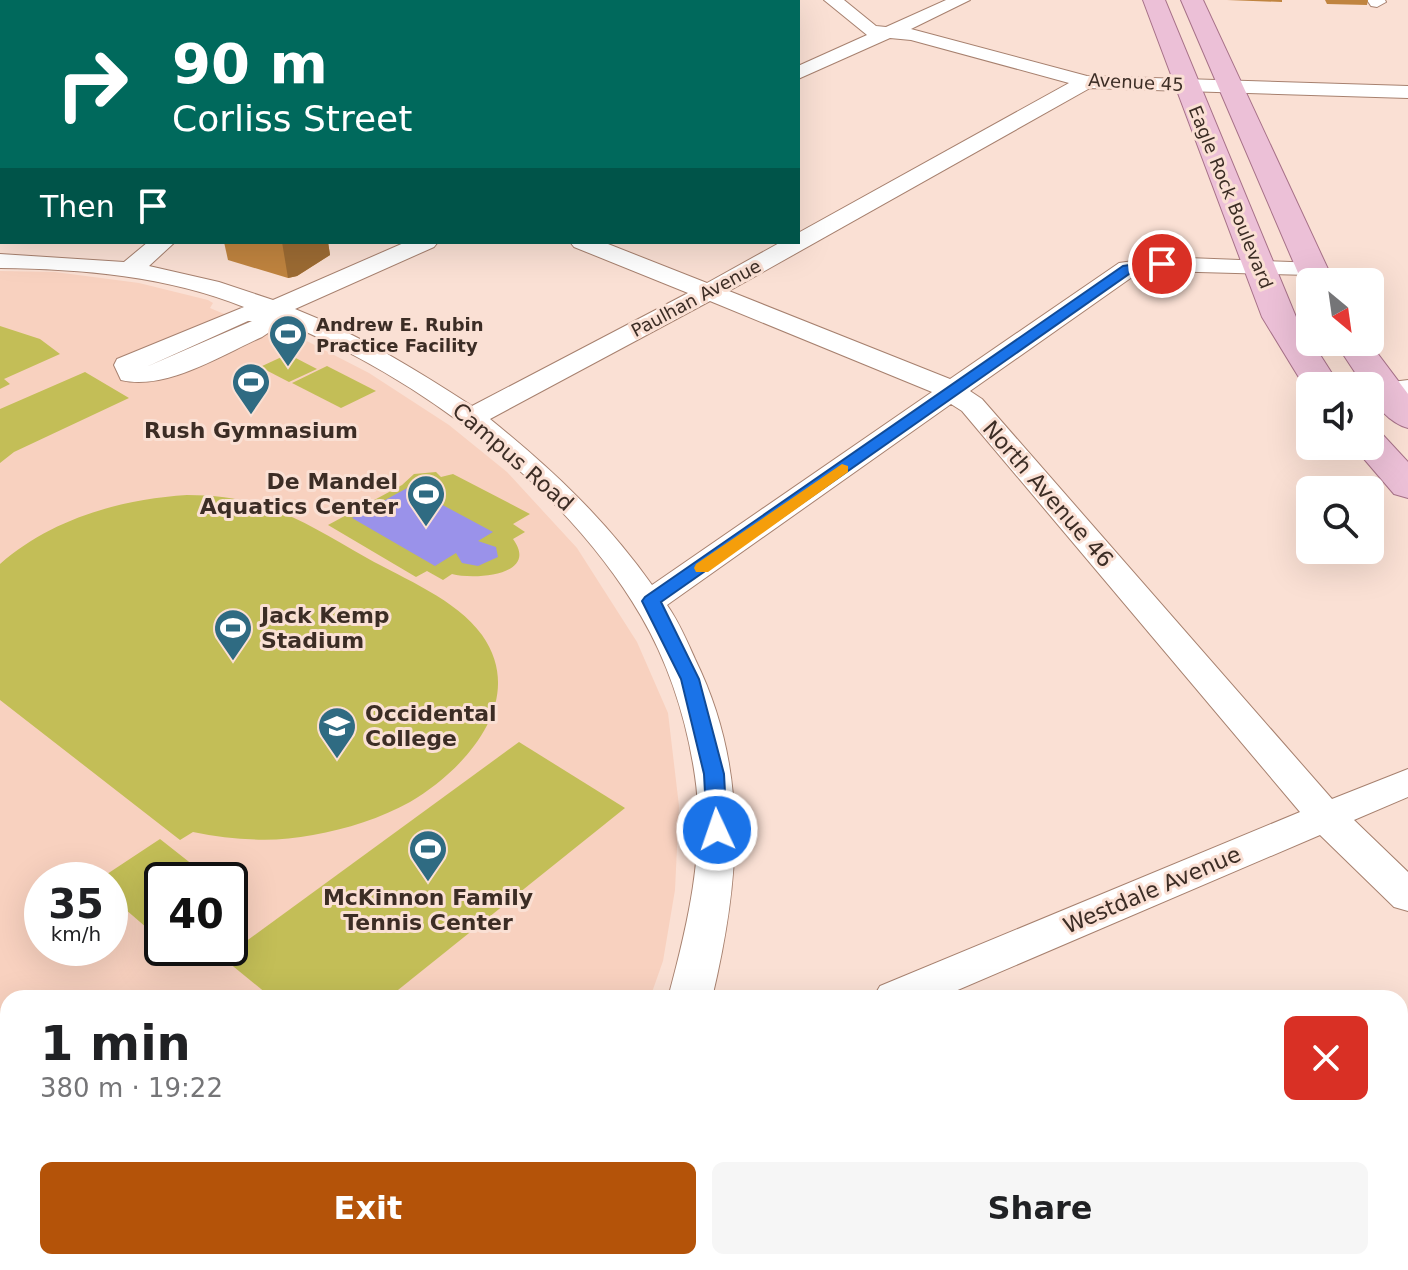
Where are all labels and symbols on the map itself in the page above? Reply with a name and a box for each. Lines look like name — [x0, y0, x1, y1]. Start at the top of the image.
street label: Avenue 45 — [1088, 69, 1184, 95]
street label: Eagle Rock Boulevard — [1185, 102, 1277, 292]
pin — [1128, 230, 1196, 298]
street label: Paulhan Avenue — [628, 255, 764, 341]
north arrow — [1296, 268, 1384, 356]
sports icon: Andrew E. Rubin Practice Facility — [267, 313, 309, 368]
place label: Andrew E. Rubin Practice Facility — [316, 314, 484, 356]
sports icon: Rush Gymnasium — [230, 361, 272, 416]
street label: Campus Road — [448, 398, 578, 516]
street label: North Avenue 46 — [978, 416, 1118, 572]
place label: Rush Gymnasium — [144, 418, 358, 443]
place label: De Mandel Aquatics Center — [200, 469, 398, 519]
sports icon: De Mandel Aquatics Center — [405, 473, 447, 528]
place label: Jack Kemp Stadium — [259, 603, 390, 653]
sports icon: Jack Kemp Stadium — [212, 607, 254, 662]
place label: Occidental College — [365, 701, 497, 751]
school or university icon: Occidental College — [316, 705, 358, 760]
position arrow — [675, 788, 759, 872]
sports icon: McKinnon Family Tennis Center — [407, 828, 449, 883]
street label: Westdale Avenue — [1060, 841, 1244, 939]
speed limit sign: 40 — [144, 862, 248, 966]
place label: McKinnon Family Tennis Center — [323, 885, 533, 935]

